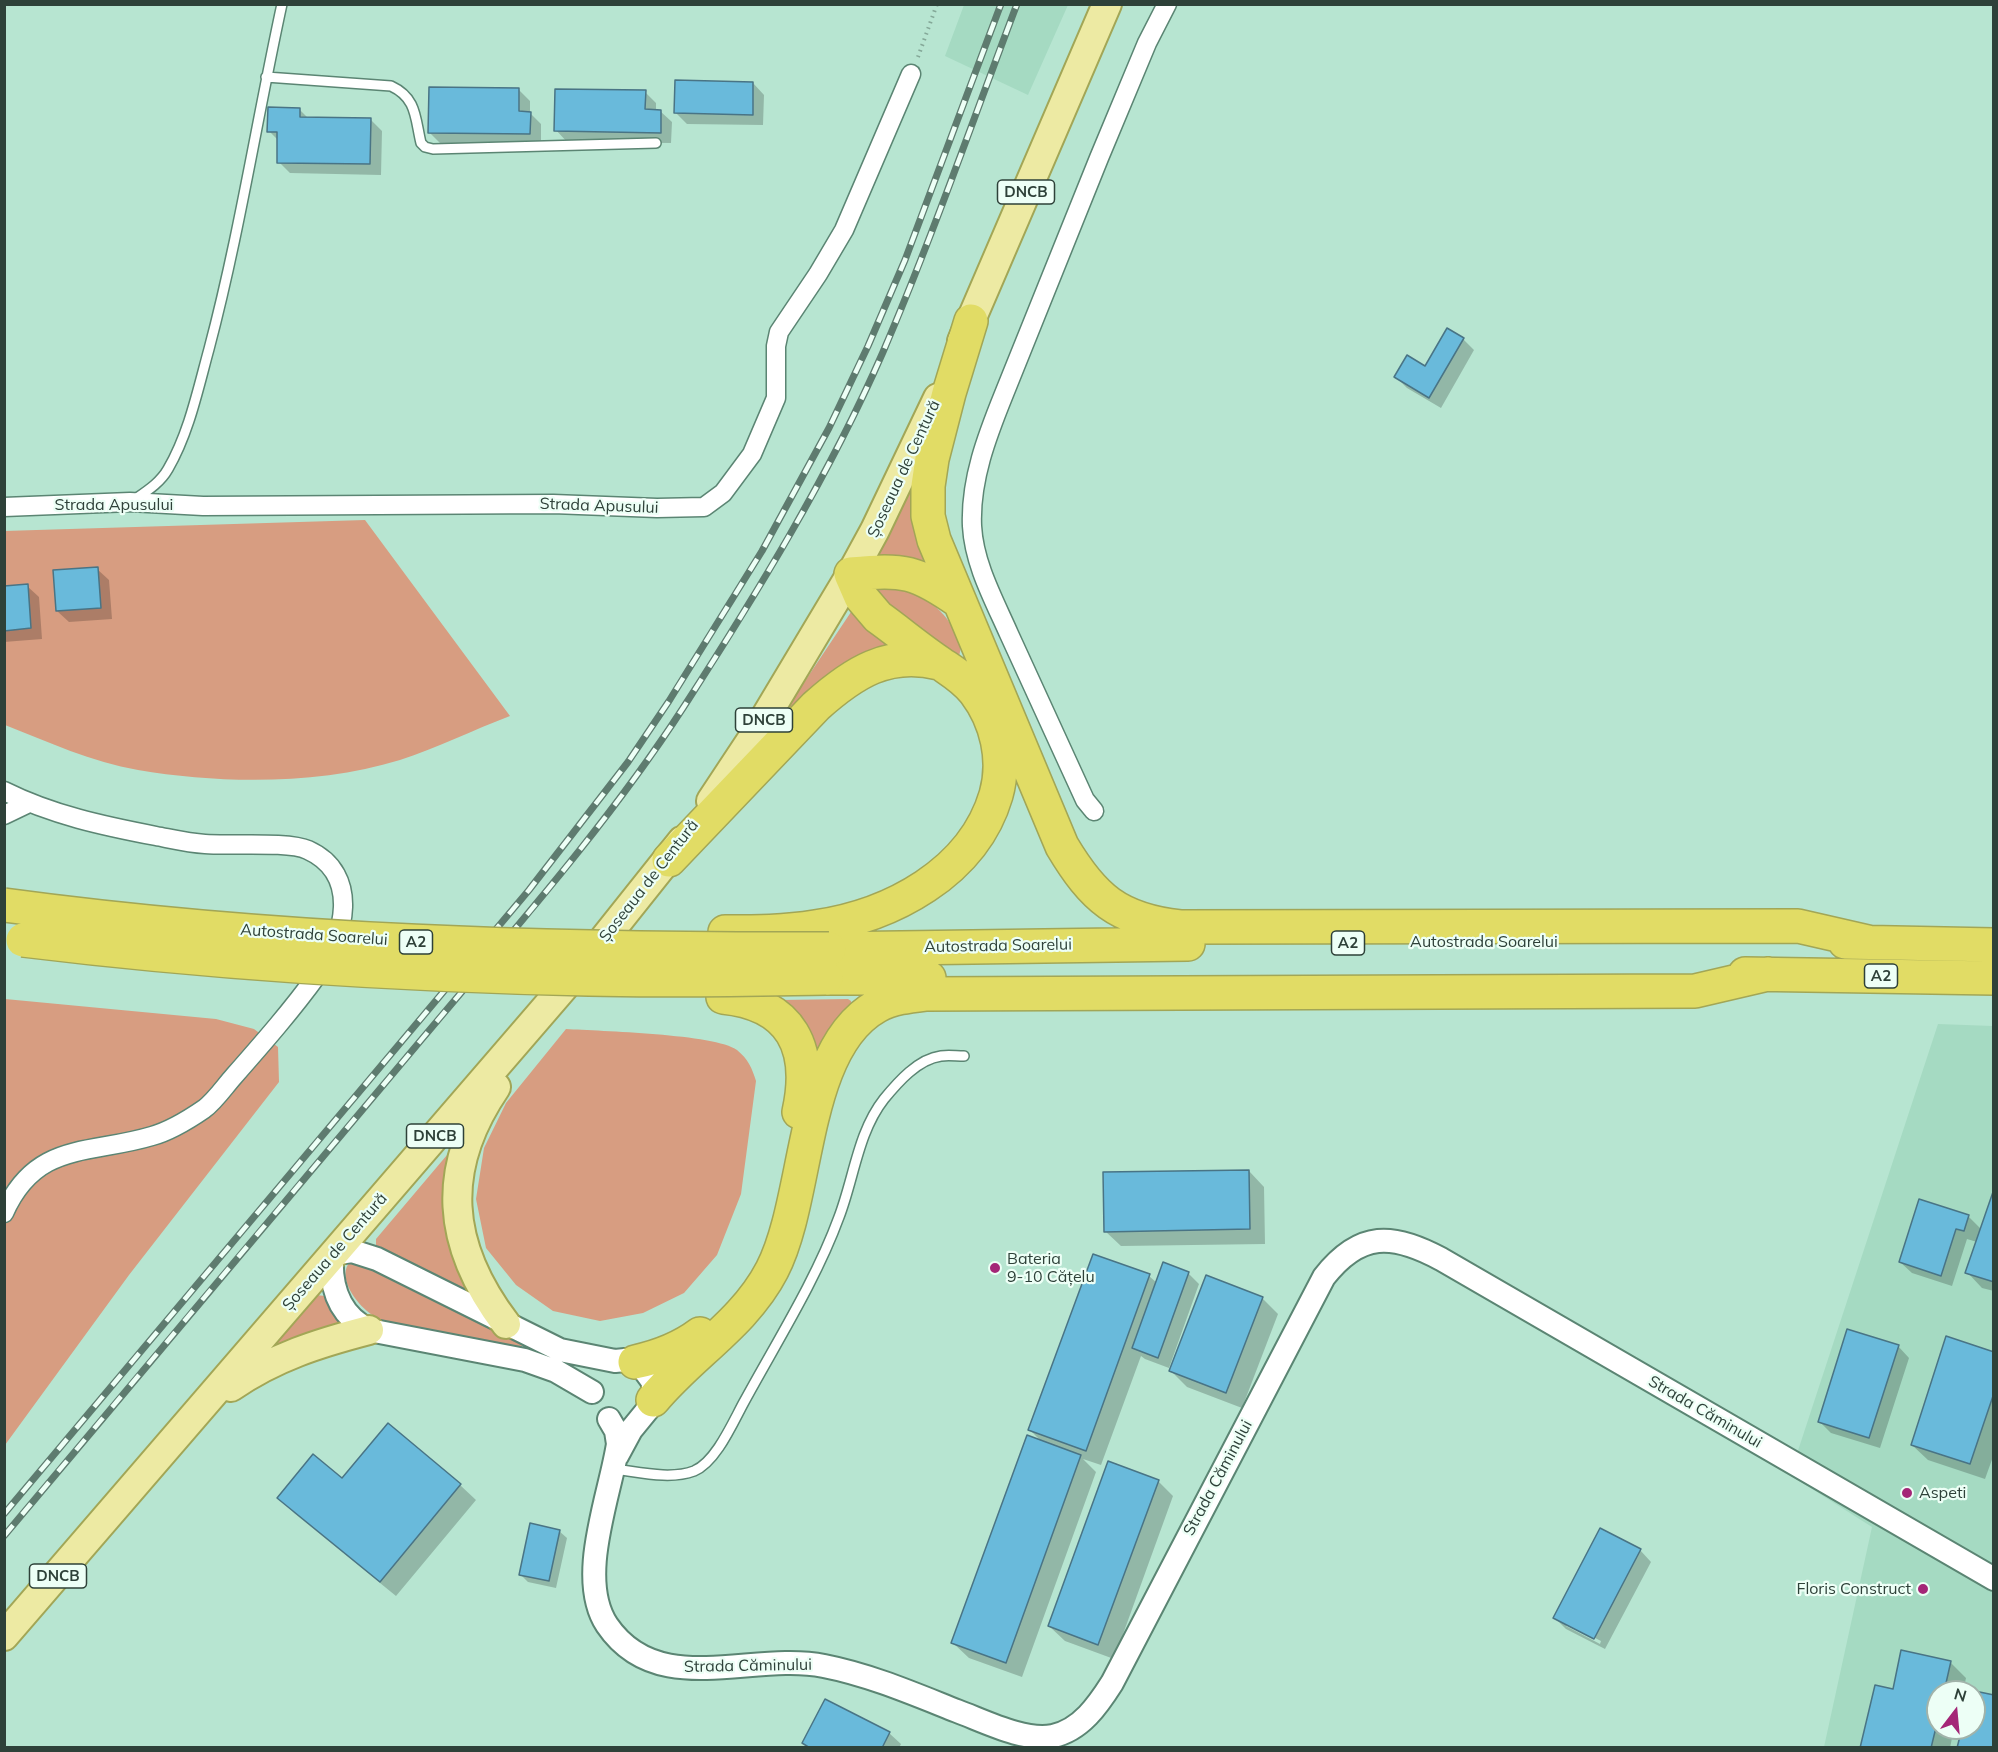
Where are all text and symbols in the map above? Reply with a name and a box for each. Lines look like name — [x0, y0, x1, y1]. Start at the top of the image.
road number: DNCB — [998, 180, 1054, 204]
street label: Șoseaua de Centură — [864, 397, 944, 541]
street label: Strada Apusului — [539, 494, 659, 518]
street label: Strada Apusului — [55, 495, 173, 515]
road number: DNCB — [736, 708, 792, 732]
street label: Șoseaua de Centură — [595, 816, 703, 946]
street label: Autostrada Soarelui — [240, 920, 388, 950]
road number: A2 — [400, 930, 432, 954]
road number: A2 — [1332, 931, 1364, 955]
street label: Autostrada Soarelui — [1410, 932, 1558, 952]
street label: Autostrada Soarelui — [924, 935, 1072, 957]
road number: A2 — [1864, 964, 1898, 988]
road number: DNCB — [406, 1124, 464, 1148]
street label: Șoseaua de Centură — [279, 1189, 391, 1315]
place label: Bateria 9-10 Cățelu — [1007, 1249, 1095, 1287]
marker: Bateria 9-10 Cățelu — [988, 1261, 1002, 1275]
street label: Strada Căminului — [1645, 1372, 1765, 1452]
street label: Strada Căminului — [1179, 1417, 1257, 1539]
place label: Aspeti — [1919, 1483, 1966, 1503]
marker: Aspeti — [1900, 1486, 1914, 1500]
road number: DNCB — [29, 1564, 86, 1588]
place label: Floris Construct — [1796, 1579, 1911, 1599]
marker: Floris Construct — [1916, 1582, 1930, 1596]
street label: Strada Căminului — [684, 1655, 812, 1677]
north arrow — [1926, 1680, 1986, 1740]
text: N — [1952, 1683, 1969, 1706]

